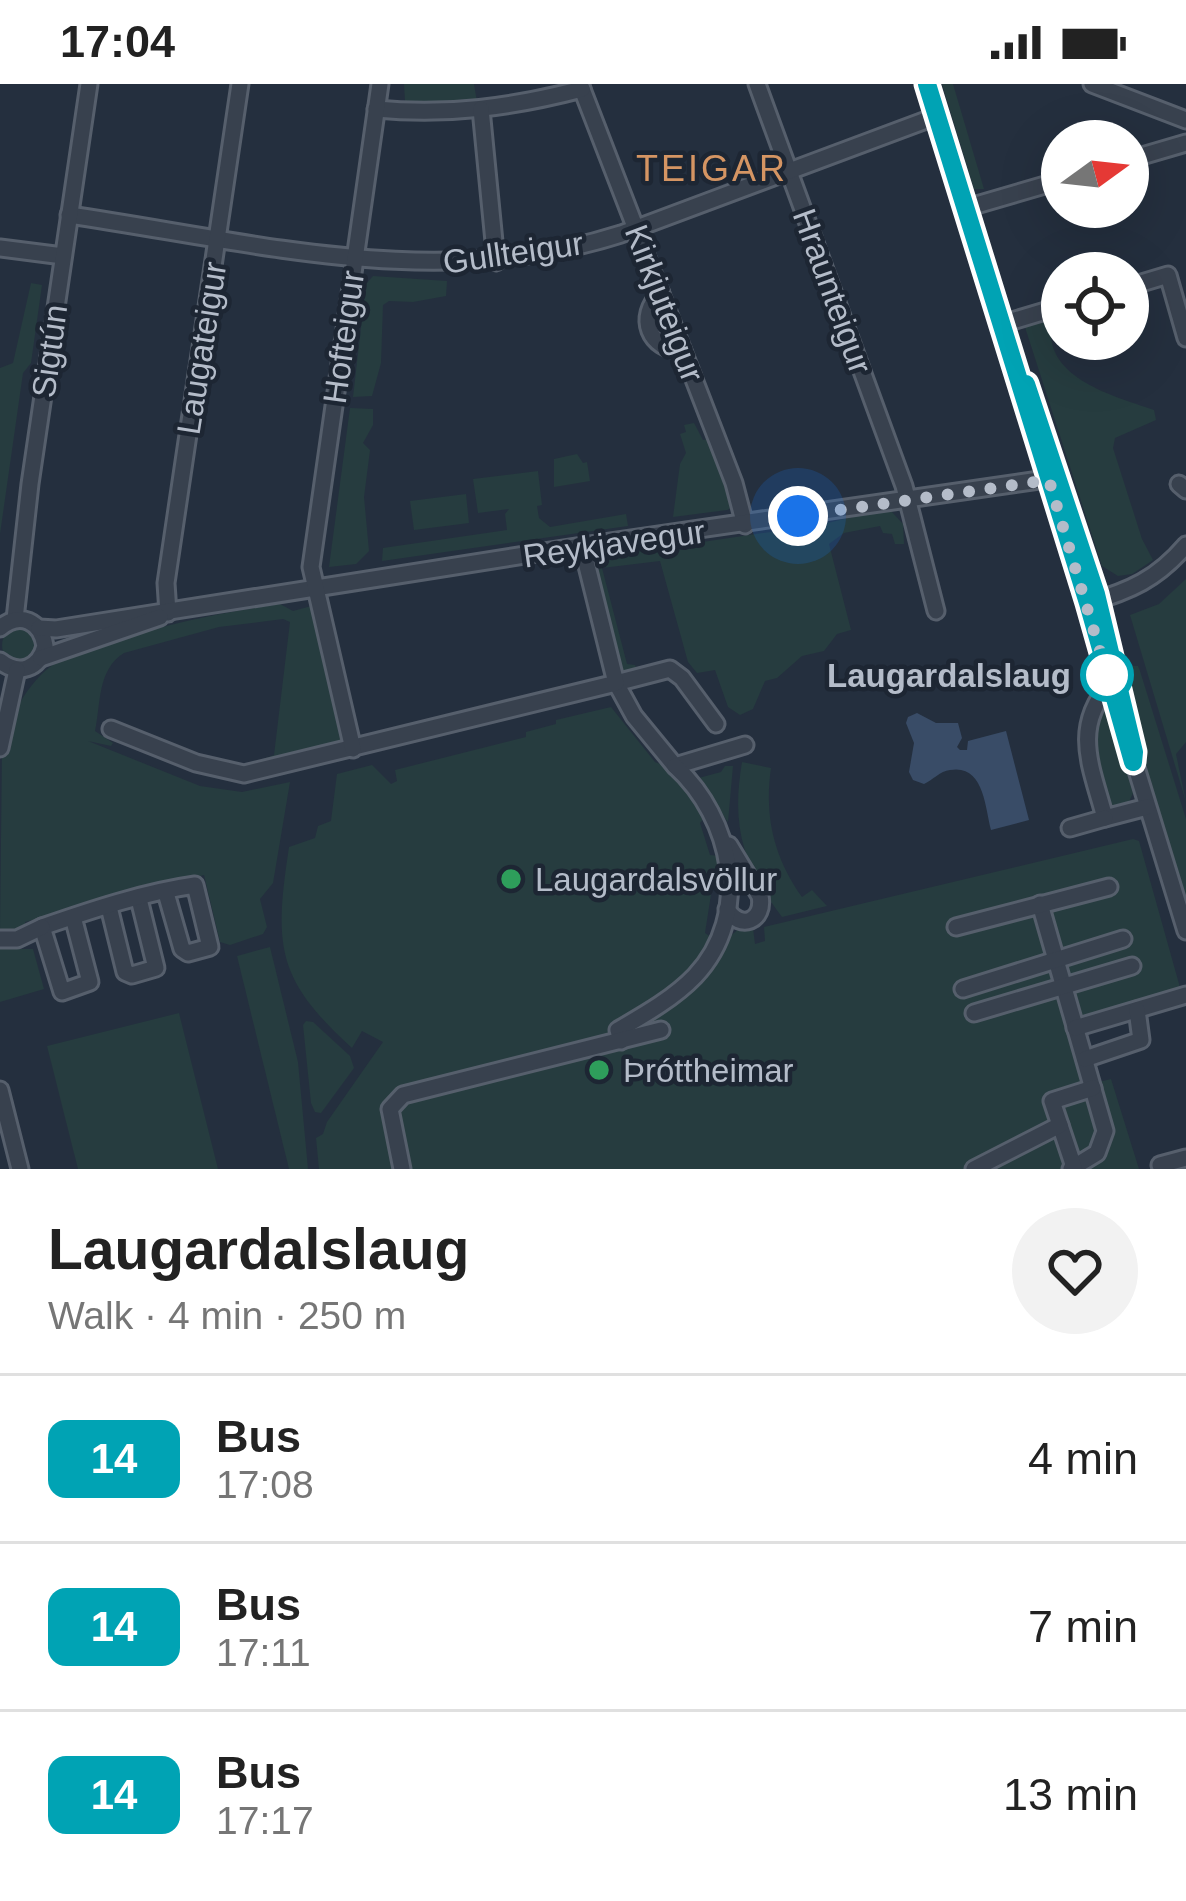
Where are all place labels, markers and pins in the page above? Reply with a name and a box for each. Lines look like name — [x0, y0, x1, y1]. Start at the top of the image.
marker: Laugardalslaug — [1082, 650, 1132, 700]
place label: Laugardalslaug — [827, 657, 1071, 694]
place label: Laugardalsvöllur — [535, 861, 777, 898]
marker: Laugardalsvöllur — [498, 866, 524, 892]
place label: Þróttheimar — [623, 1052, 794, 1089]
marker: Þróttheimar — [586, 1057, 612, 1083]

